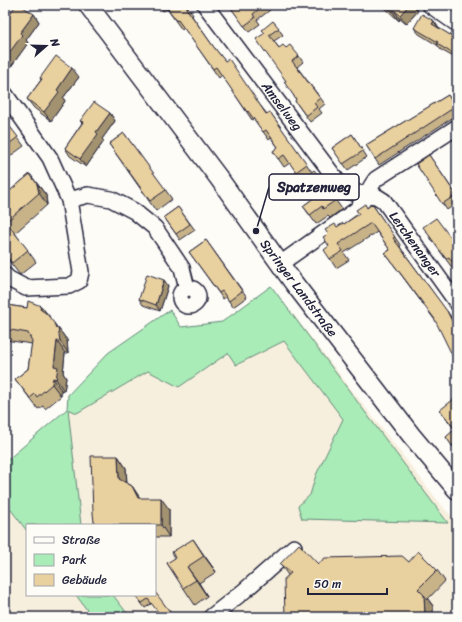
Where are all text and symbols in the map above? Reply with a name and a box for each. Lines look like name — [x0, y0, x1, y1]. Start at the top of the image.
north arrow — [26, 26, 66, 66]
text: N — [44, 35, 65, 50]
street label: Amselweg — [255, 75, 309, 136]
callout: Spatzenweg — [269, 174, 359, 200]
text: Spatzenweg — [276, 175, 351, 200]
street label: Lerchenanger — [383, 206, 447, 282]
street label: Springer Landstraße — [254, 234, 344, 342]
legend — [26, 524, 156, 596]
text: Straße — [62, 529, 100, 551]
text: Park — [62, 549, 87, 571]
text: Gebäude — [62, 569, 107, 591]
scale bar — [308, 570, 387, 596]
text: 50 m — [314, 573, 341, 595]

